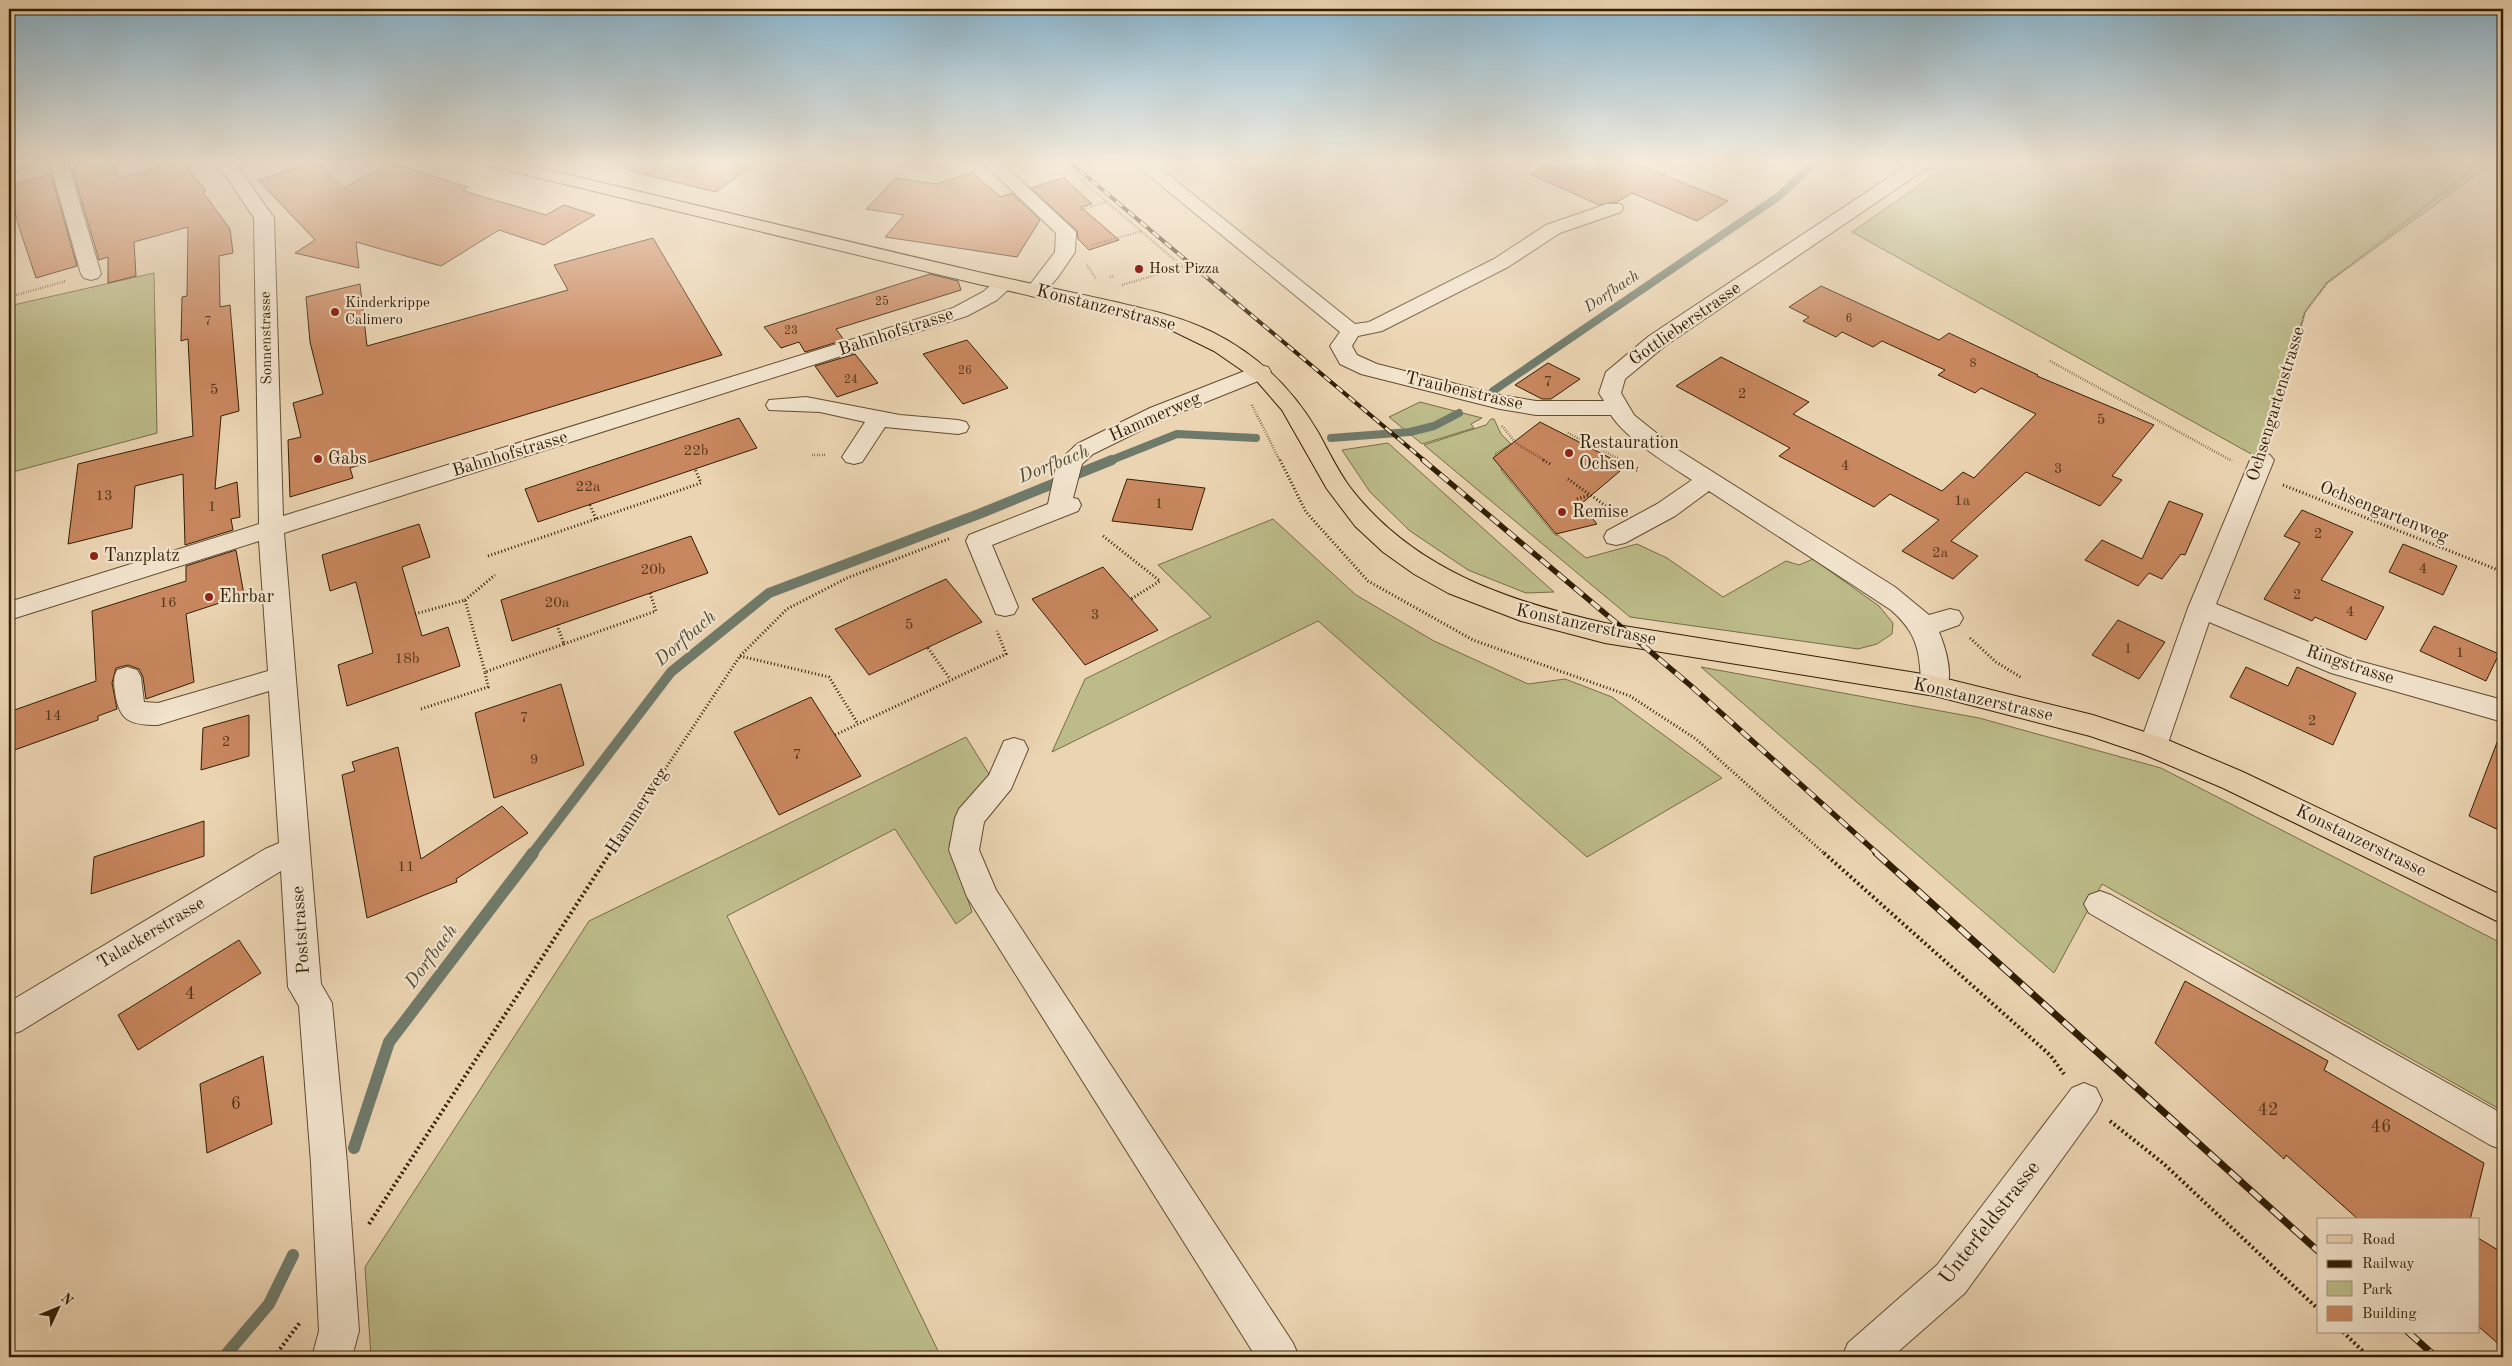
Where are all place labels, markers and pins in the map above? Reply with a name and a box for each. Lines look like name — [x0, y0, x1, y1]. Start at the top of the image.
place label: Host Pizza — [1149, 262, 1220, 277]
marker: Host Pizza — [1133, 263, 1145, 275]
place label: Kinderkrippe Calimero — [345, 296, 430, 328]
marker: Kinderkrippe Calimero — [329, 306, 341, 318]
place label: Restauration Ochsen — [1579, 434, 1679, 473]
marker: Restauration Ochsen — [1563, 447, 1575, 459]
place label: Gabs — [328, 450, 367, 468]
marker: Gabs — [312, 453, 324, 465]
place label: Remise — [1572, 503, 1628, 521]
marker: Remise — [1556, 506, 1568, 518]
place label: Tanzplatz — [104, 547, 180, 565]
marker: Tanzplatz — [88, 550, 100, 562]
place label: Ehrbar — [219, 588, 275, 606]
marker: Ehrbar — [203, 591, 215, 603]

